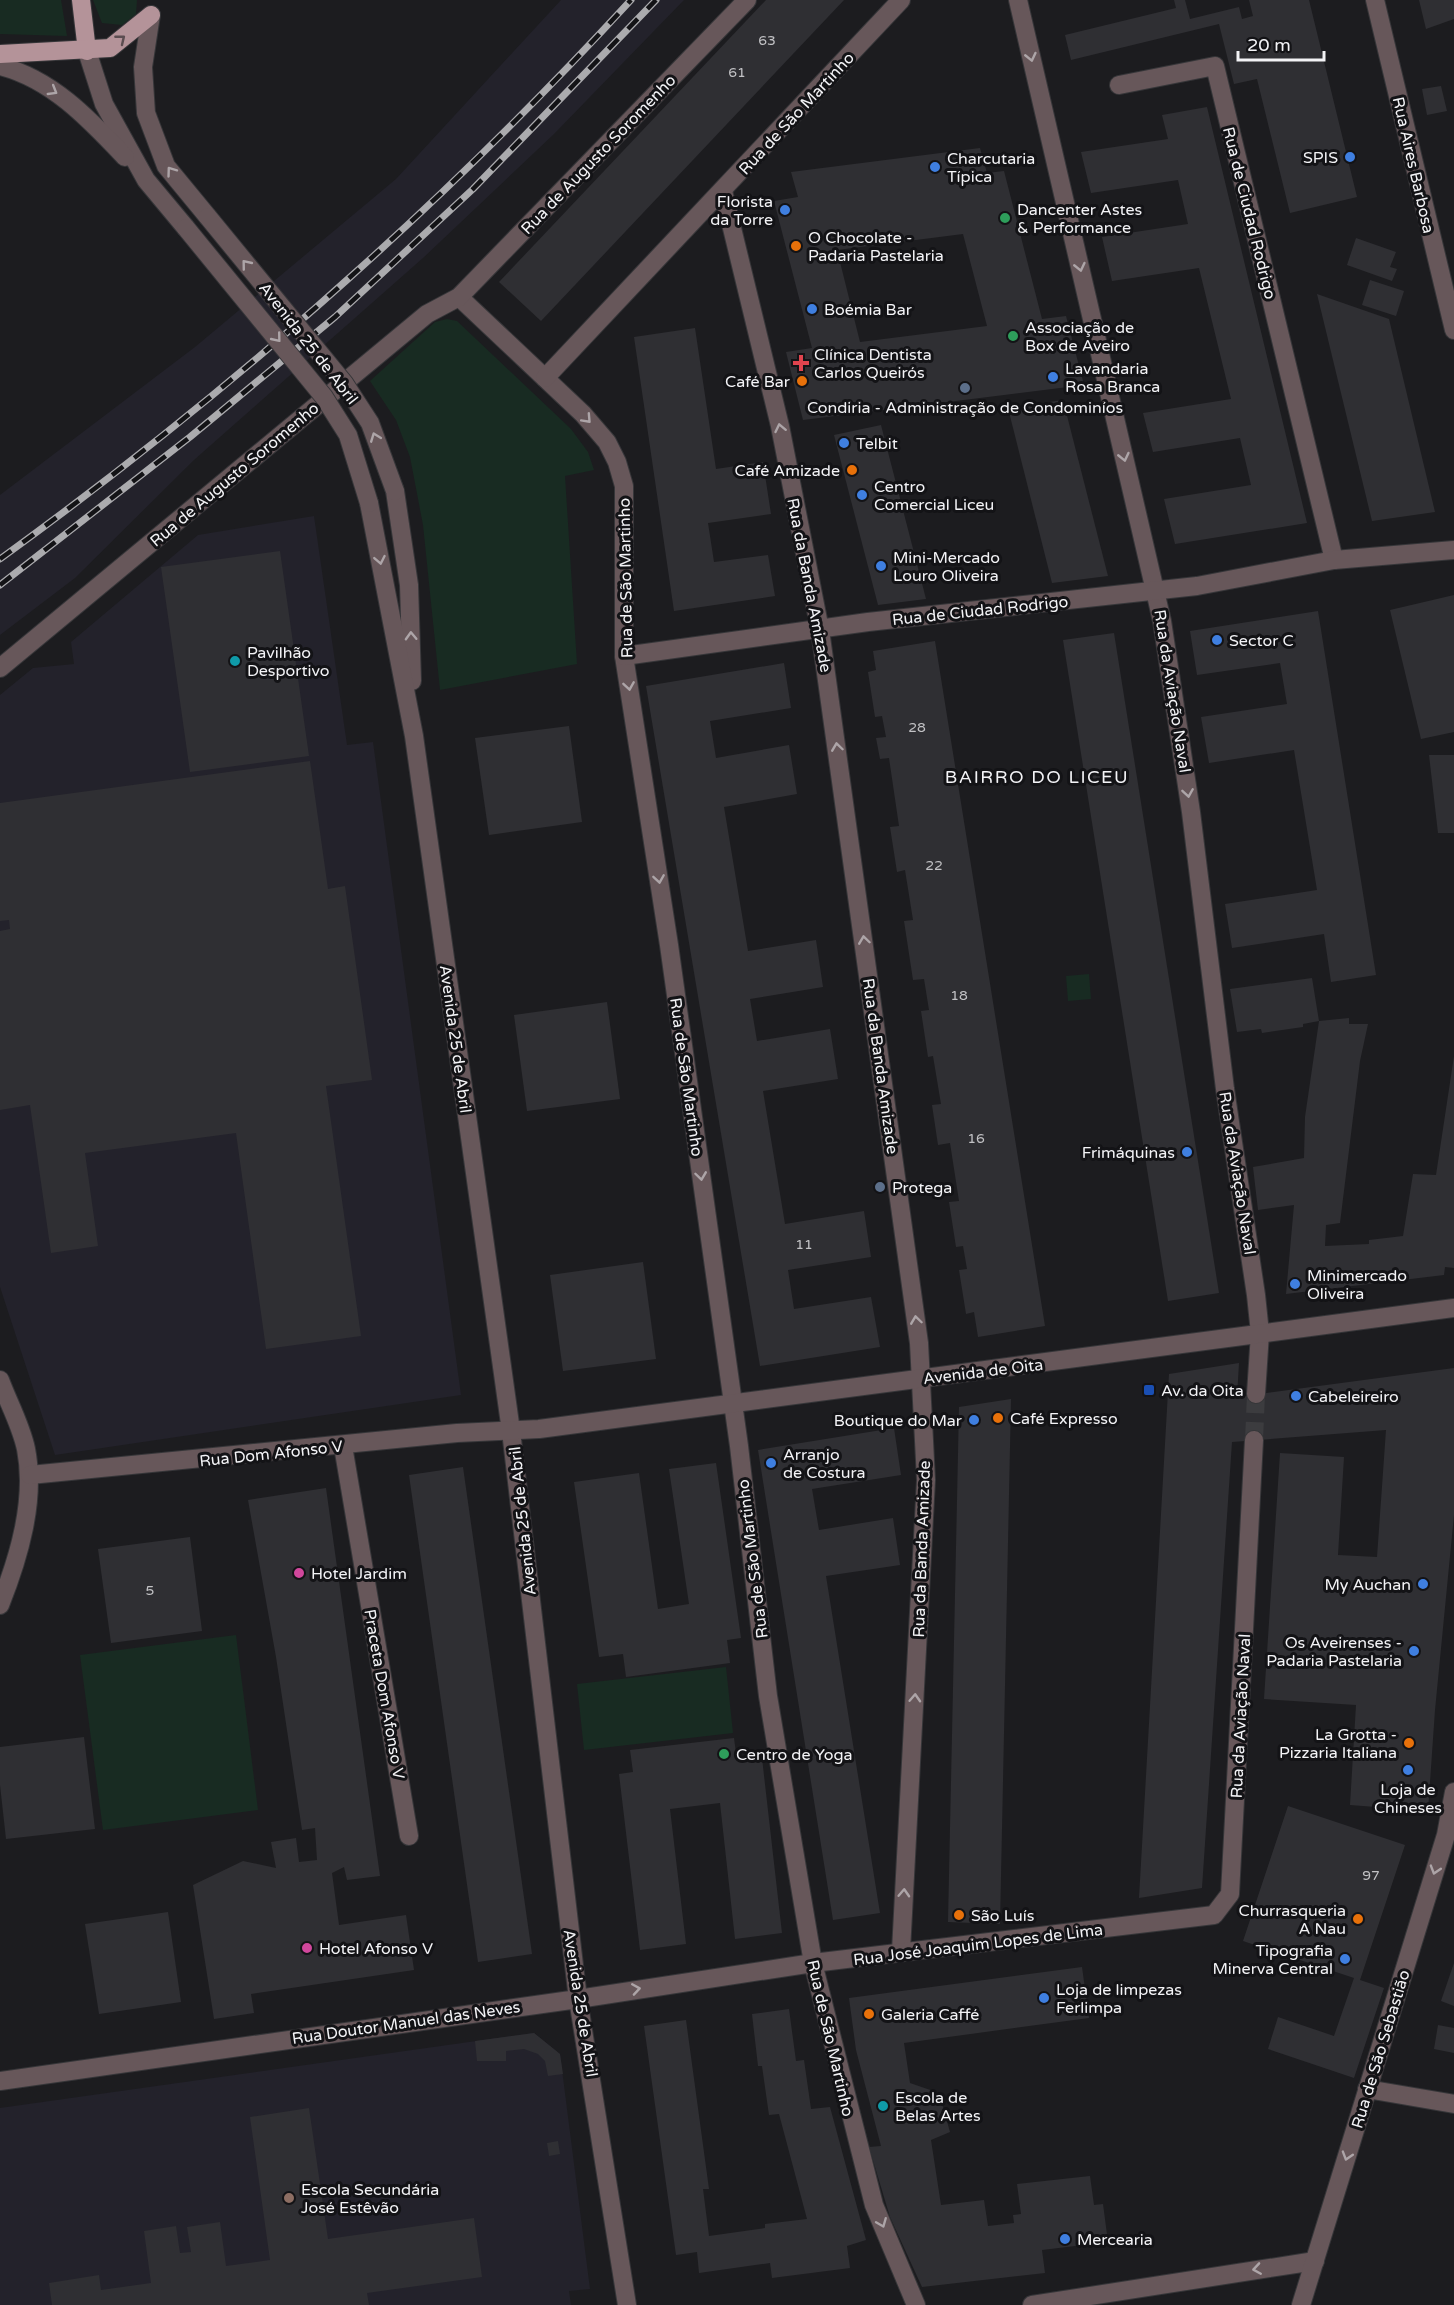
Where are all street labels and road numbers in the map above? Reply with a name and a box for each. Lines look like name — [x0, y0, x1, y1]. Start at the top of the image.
street label: Rua de São Martinho — [735, 48, 859, 179]
street label: Rua de Augusto Soromenho — [517, 71, 680, 239]
street label: Rua Aires Barbosa — [1388, 95, 1438, 235]
street label: Rua de Ciudad Rodrigo — [1218, 125, 1280, 302]
street label: Avenida 25 de Abril — [254, 279, 362, 409]
street label: Rua de Augusto Soromenho — [146, 398, 323, 551]
street label: Rua da Banda Amizade — [782, 496, 836, 674]
street label: Rua de São Martinho — [615, 498, 637, 658]
street label: Rua de Ciudad Rodrigo — [891, 592, 1069, 630]
street label: Rua da Aviação Naval — [1149, 608, 1195, 774]
street label: Avenida 25 de Abril — [435, 964, 475, 1114]
street label: Rua da Banda Amizade — [858, 977, 902, 1155]
street label: Rua de São Martinho — [665, 996, 707, 1158]
street label: Rua da Aviação Naval — [1214, 1090, 1260, 1256]
street label: Avenida de Oita — [922, 1355, 1044, 1389]
street label: Rua Dom Afonso V — [198, 1437, 344, 1471]
street label: Avenida 25 de Abril — [505, 1446, 541, 1596]
street label: Rua da Banda Amizade — [909, 1460, 935, 1638]
street label: Rua de São Martinho — [733, 1478, 773, 1640]
street label: Praceta Dom Afonso V — [359, 1608, 409, 1781]
street label: Rua da Aviação Naval — [1227, 1633, 1255, 1799]
street label: Rua José Joaquim Lopes de Lima — [852, 1920, 1104, 1970]
street label: Avenida 25 de Abril — [558, 1928, 602, 2078]
street label: Rua de São Martinho — [802, 1958, 858, 2119]
street label: Rua de São Sebastião — [1347, 1968, 1415, 2131]
street label: Rua Doutor Manuel das Neves — [291, 1997, 522, 2049]

